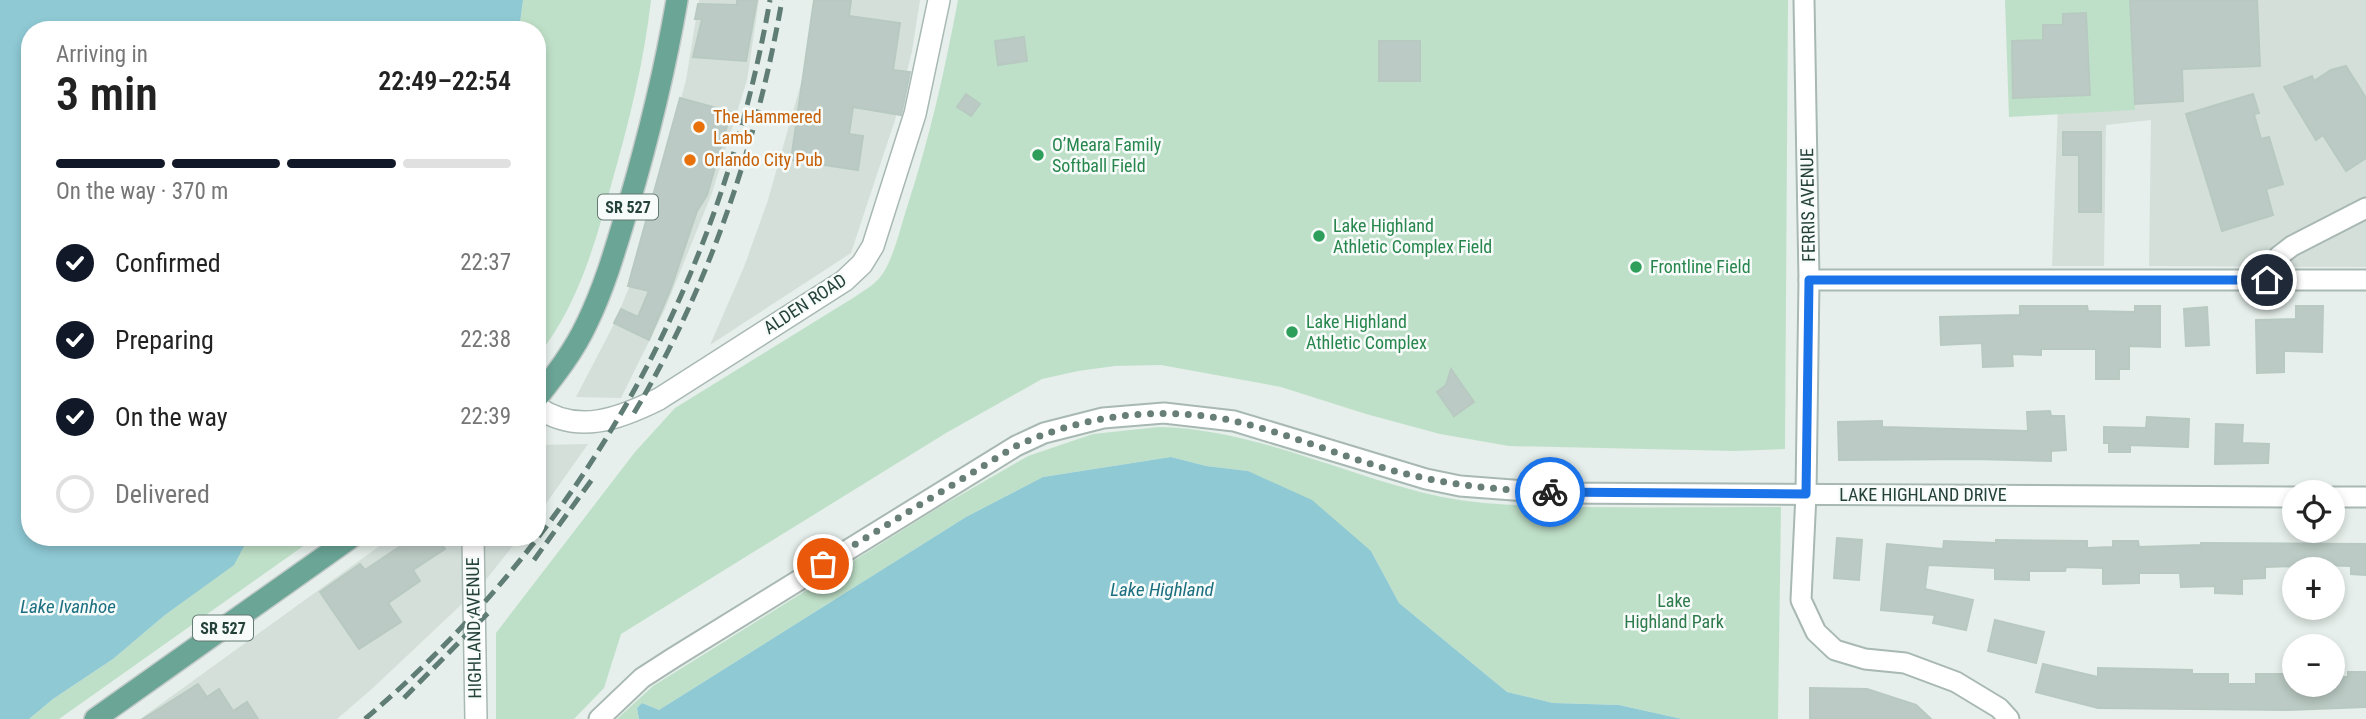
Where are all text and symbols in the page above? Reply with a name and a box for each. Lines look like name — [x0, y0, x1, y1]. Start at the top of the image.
text: Arriving in — [56, 41, 148, 68]
text: 22:49–22:54 — [378, 66, 511, 96]
text: 3 min — [56, 67, 158, 121]
place label: The Hammered Lamb — [713, 106, 822, 148]
marker: The Hammered Lamb — [691, 119, 707, 135]
place label: O’Meara Family Softball Field — [1052, 134, 1162, 176]
marker: O’Meara Family Softball Field — [1030, 147, 1046, 163]
street label: FERRIS AVENUE — [1796, 148, 1819, 262]
place label: Orlando City Pub — [704, 149, 823, 170]
marker: Orlando City Pub — [682, 152, 698, 168]
text: On the way · 370 m — [56, 178, 228, 205]
road number: SR 527 — [598, 195, 658, 220]
place label: Lake Highland Athletic Complex Field — [1333, 215, 1492, 257]
marker: Lake Highland Athletic Complex Field — [1311, 228, 1327, 244]
icon: check — [56, 244, 94, 282]
text: Confirmed — [115, 248, 221, 278]
text: 22:37 — [460, 249, 511, 276]
pin — [2237, 250, 2297, 310]
place label: Frontline Field — [1650, 256, 1751, 277]
marker: Frontline Field — [1628, 259, 1644, 275]
icon: home — [2248, 261, 2286, 299]
street label: ALDEN ROAD — [759, 269, 850, 338]
place label: Lake Highland Athletic Complex — [1306, 311, 1427, 353]
icon: check — [56, 321, 94, 359]
marker: Lake Highland Athletic Complex — [1284, 324, 1300, 340]
text: Preparing — [115, 325, 214, 355]
text: 22:38 — [460, 326, 511, 353]
icon: check — [56, 398, 94, 436]
text: On the way — [115, 402, 228, 432]
text: 22:39 — [460, 403, 511, 430]
courier — [1515, 457, 1585, 527]
icon: bike — [1531, 473, 1569, 511]
text: Delivered — [115, 479, 210, 509]
map controls — [2282, 480, 2345, 697]
button: locate — [2282, 480, 2345, 543]
street label: LAKE HIGHLAND DRIVE — [1839, 484, 2007, 505]
pin — [793, 534, 853, 594]
icon: bag — [804, 545, 842, 583]
street label: HIGHLAND AVENUE — [462, 557, 485, 699]
button: + — [2282, 557, 2345, 620]
water label: Lake Highland — [1110, 578, 1215, 601]
park label: Lake Highland Park — [1624, 590, 1724, 632]
water label: Lake Ivanhoe — [20, 595, 116, 618]
road number: SR 527 — [193, 615, 253, 640]
button: − — [2282, 634, 2345, 697]

